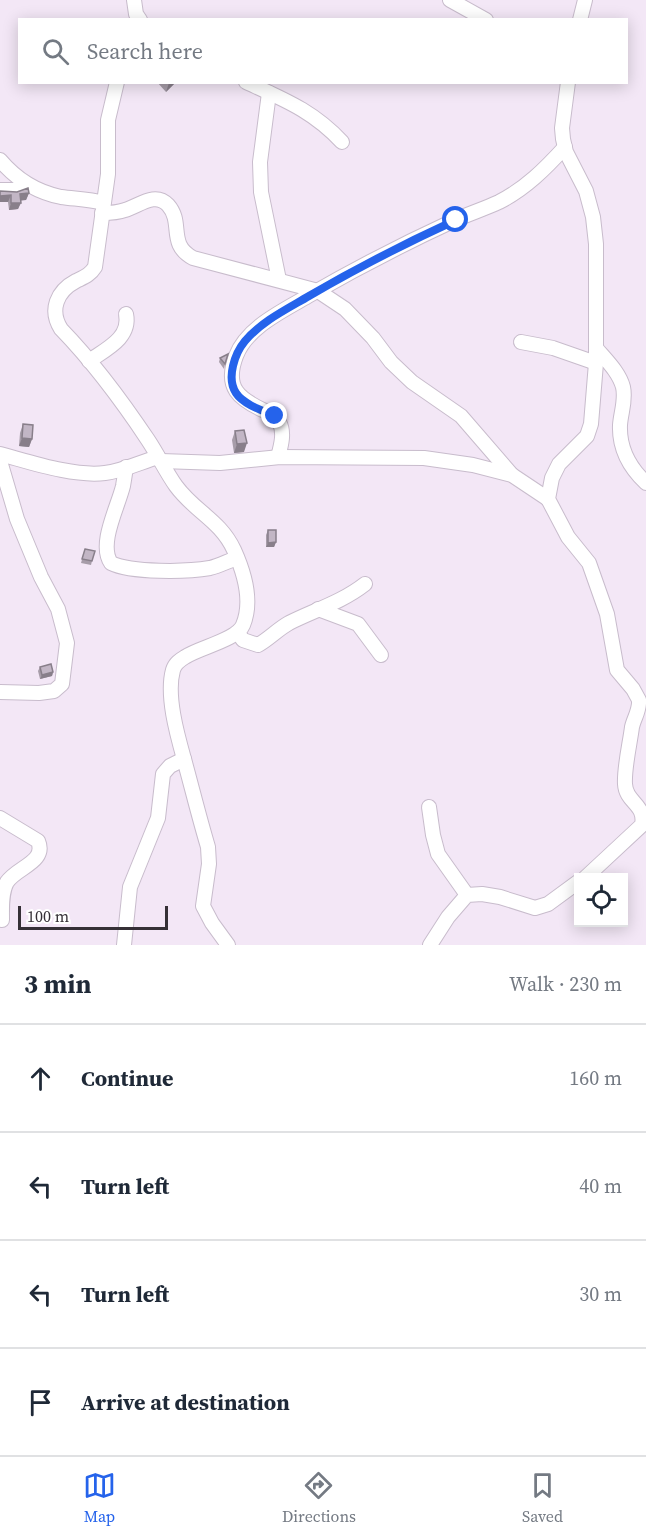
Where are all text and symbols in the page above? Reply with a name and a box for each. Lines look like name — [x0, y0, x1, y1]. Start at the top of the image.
search box — [18, 18, 628, 84]
icon: search — [39, 35, 72, 68]
text: Search here — [87, 36, 203, 66]
route start — [442, 206, 468, 232]
route end — [261, 402, 287, 428]
map controls — [574, 873, 628, 927]
button: locate — [574, 873, 628, 927]
scale bar — [18, 903, 168, 930]
text: 100 m — [27, 905, 69, 927]
text: 3 min — [24, 966, 91, 1002]
text: Walk · 230 m — [509, 970, 622, 998]
icon: ahead — [24, 1062, 57, 1095]
text: Continue — [81, 1063, 174, 1093]
text: 160 m — [569, 1064, 622, 1092]
icon: left — [24, 1170, 57, 1203]
text: Turn left — [81, 1171, 169, 1201]
text: 40 m — [579, 1172, 622, 1200]
icon: left — [24, 1278, 57, 1311]
text: Turn left — [81, 1279, 169, 1309]
text: 30 m — [579, 1280, 622, 1308]
icon: arrive — [24, 1386, 57, 1419]
text: Arrive at destination — [81, 1387, 290, 1417]
tab: Map — [83, 1469, 116, 1527]
tab: Directions — [282, 1469, 356, 1527]
tab: Saved — [522, 1469, 563, 1527]

